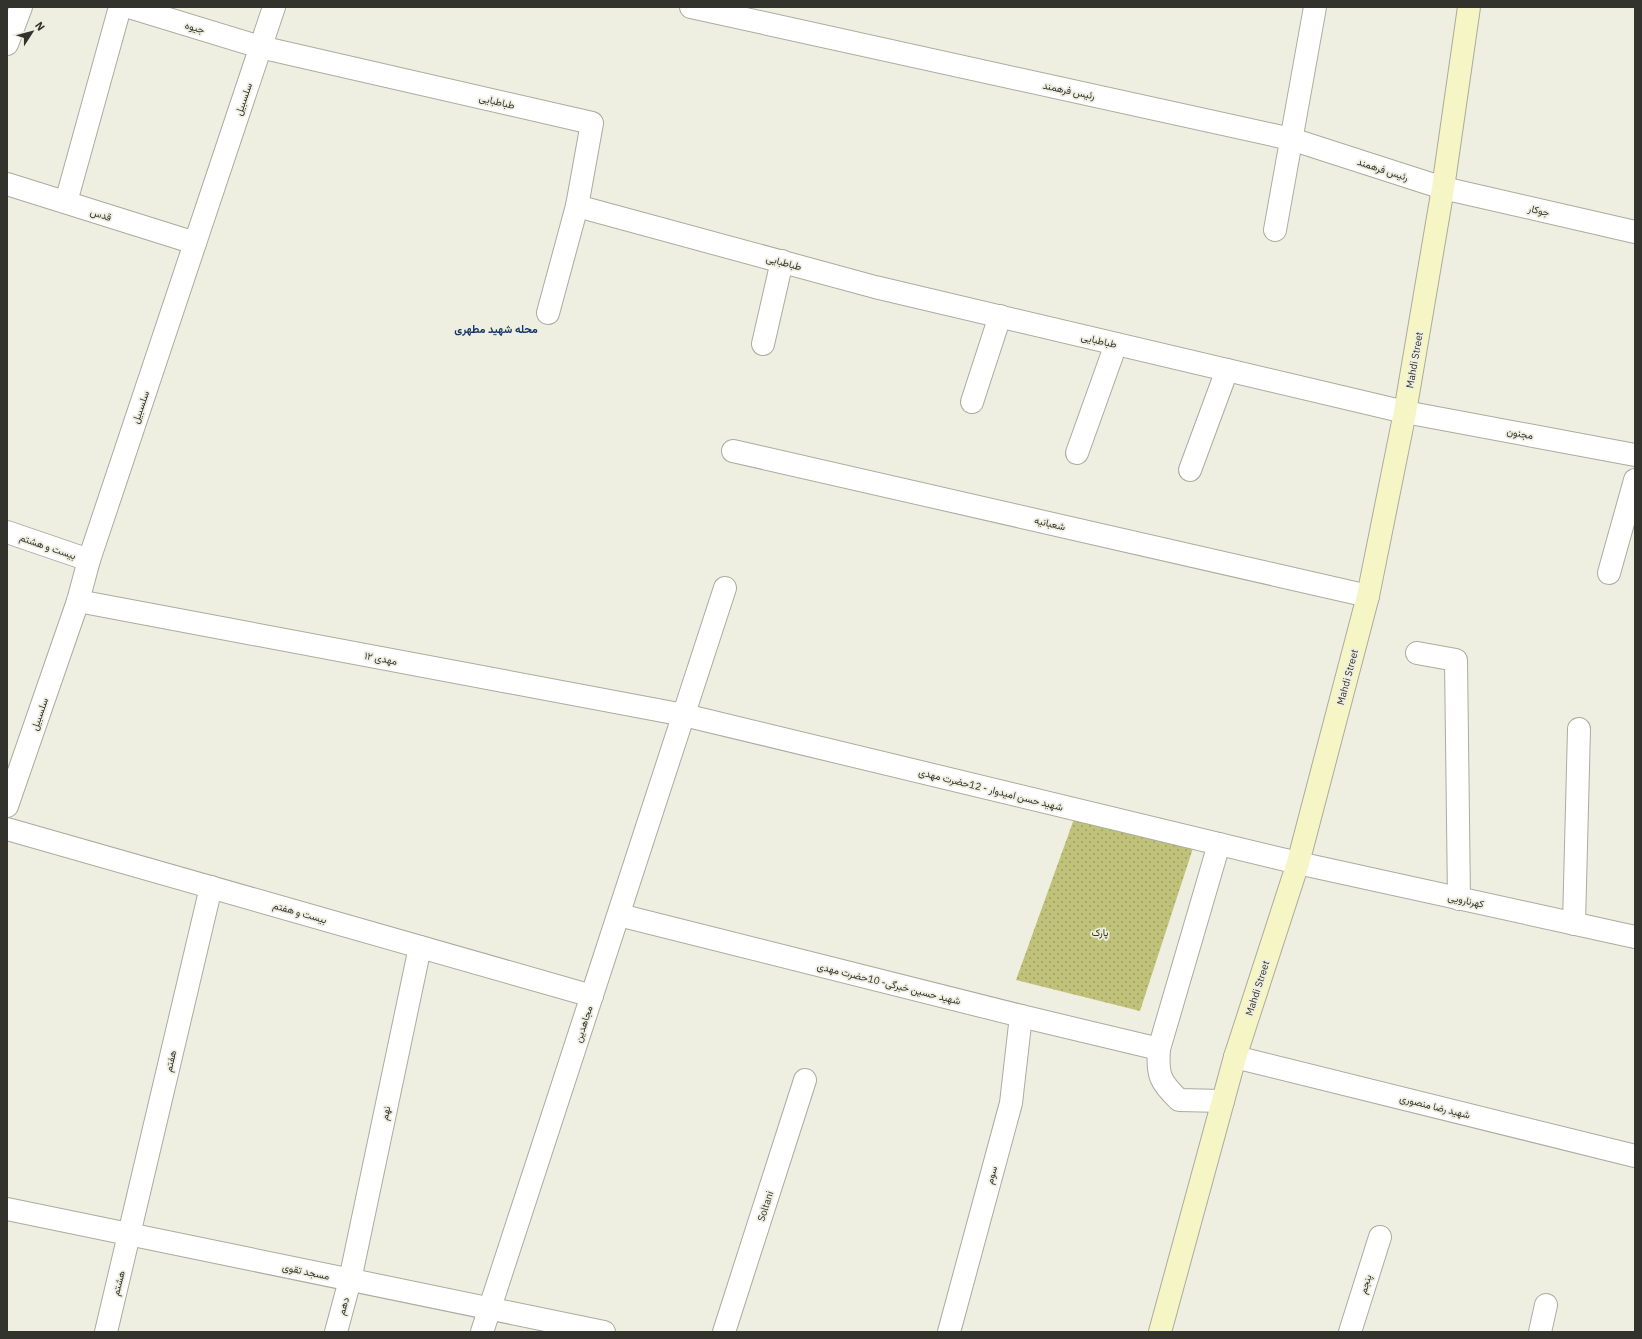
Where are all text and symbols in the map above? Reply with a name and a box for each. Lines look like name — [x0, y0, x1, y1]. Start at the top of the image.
north arrow — [12, 12, 52, 52]
street label: جیوه — [183, 18, 207, 37]
text: N — [32, 19, 48, 33]
street label: رئیس فرهمند — [1042, 79, 1096, 102]
street label: سلسبیل — [232, 81, 255, 117]
street label: طباطبایی — [478, 91, 516, 112]
street label: رئیس فرهمند — [1356, 155, 1410, 184]
street label: جوکار — [1526, 201, 1551, 219]
street label: قدس — [89, 205, 114, 224]
street label: طباطبایی — [765, 252, 803, 274]
district label: محله شهید مطهری — [454, 322, 538, 336]
street label: طباطبایی — [1080, 330, 1118, 351]
street label: Mahdi Street — [1403, 330, 1426, 389]
street label: سلسبیل — [129, 389, 152, 425]
street label: مجنون — [1506, 425, 1534, 442]
street label: شعبانیه — [1033, 514, 1067, 533]
street label: بیست و هشتم — [18, 531, 78, 562]
street label: Mahdi Street — [1334, 647, 1361, 706]
street label: مهدی ۱۲ — [363, 649, 398, 668]
street label: سلسبیل — [28, 696, 51, 732]
street label: شهید حسن امیدوار - 12حضرت مهدی — [917, 765, 1065, 814]
street label: کهرنارویی — [1447, 890, 1486, 911]
street label: بیست و هفتم — [271, 899, 328, 926]
park label: پارک — [1092, 926, 1108, 940]
street label: Mahdi Street — [1242, 958, 1273, 1017]
street label: شهید حسین خبرگی- 10حضرت مهدی — [816, 959, 962, 1008]
street label: مجاهدین — [571, 1004, 595, 1044]
street label: هفتم — [162, 1049, 179, 1073]
street label: شهید رضا منصوری — [1398, 1091, 1472, 1122]
street label: نهم — [378, 1105, 393, 1121]
street label: سوم — [983, 1165, 1000, 1186]
street label: Soltani — [754, 1189, 776, 1223]
street label: مسجد تقوی — [281, 1260, 331, 1283]
street label: هشتم — [109, 1269, 128, 1297]
street label: پنجم — [1356, 1273, 1376, 1296]
street label: دهم — [335, 1295, 352, 1317]

